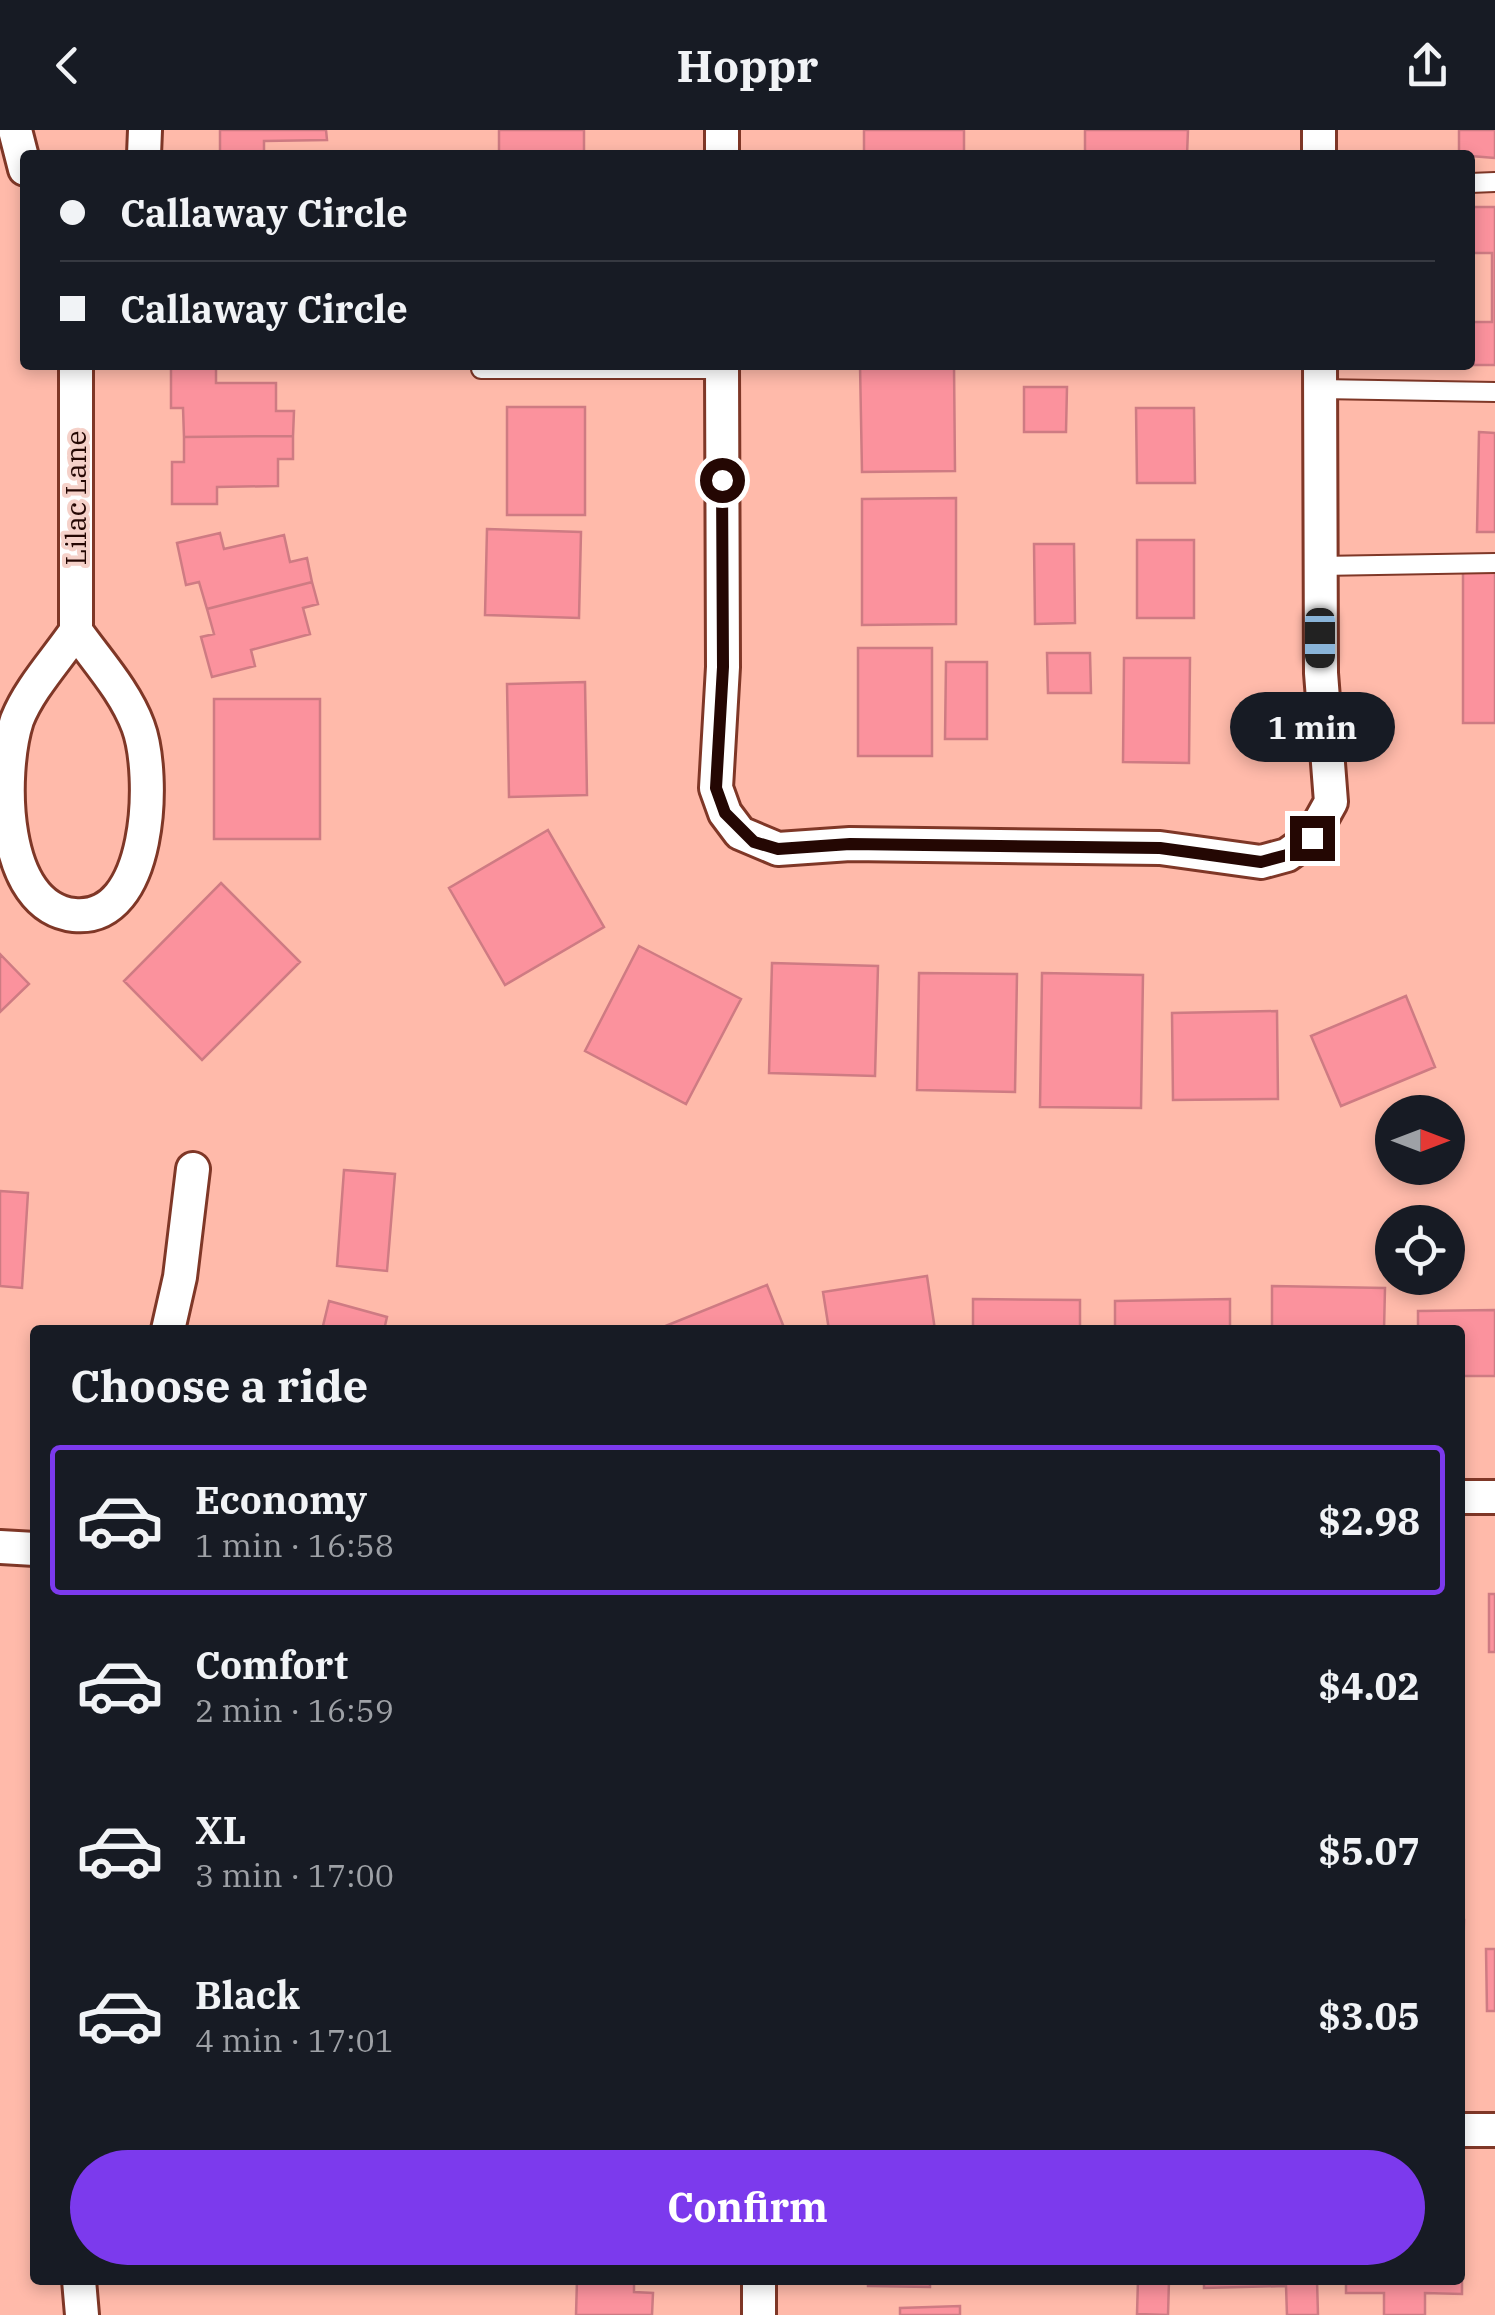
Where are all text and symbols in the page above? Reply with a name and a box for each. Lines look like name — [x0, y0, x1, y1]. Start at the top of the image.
text: Hoppr — [677, 36, 818, 94]
icon: back — [40, 38, 95, 93]
icon: share — [1400, 38, 1455, 93]
text: Callaway Circle — [120, 188, 408, 237]
text: Callaway Circle — [120, 284, 408, 333]
street label: Lilac Lane — [57, 431, 94, 565]
route start — [700, 458, 745, 503]
car — [1305, 608, 1335, 668]
callout: 1 min — [1230, 693, 1394, 763]
text: 1 min — [1268, 706, 1357, 748]
route end — [1290, 816, 1335, 861]
north arrow — [1375, 1095, 1465, 1185]
map controls — [1375, 1095, 1465, 1295]
button: locate — [1375, 1205, 1465, 1295]
text: Choose a ride — [70, 1356, 368, 1414]
icon: car — [75, 1475, 165, 1565]
text: Economy — [195, 1475, 367, 1524]
text: $2.98 — [1318, 1496, 1420, 1545]
text: 1 min · 16:58 — [195, 1524, 394, 1566]
icon: car — [75, 1640, 165, 1730]
text: Comfort — [195, 1640, 348, 1689]
text: $4.02 — [1318, 1661, 1420, 1710]
text: 2 min · 16:59 — [195, 1689, 394, 1731]
icon: car — [75, 1805, 165, 1895]
text: XL — [195, 1805, 246, 1854]
text: $5.07 — [1318, 1826, 1420, 1875]
text: 3 min · 17:00 — [195, 1854, 394, 1896]
icon: car — [75, 1970, 165, 2060]
text: Black — [195, 1970, 300, 2019]
text: $3.05 — [1318, 1991, 1420, 2040]
text: 4 min · 17:01 — [195, 2019, 394, 2061]
button: Confirm — [70, 2150, 1425, 2265]

